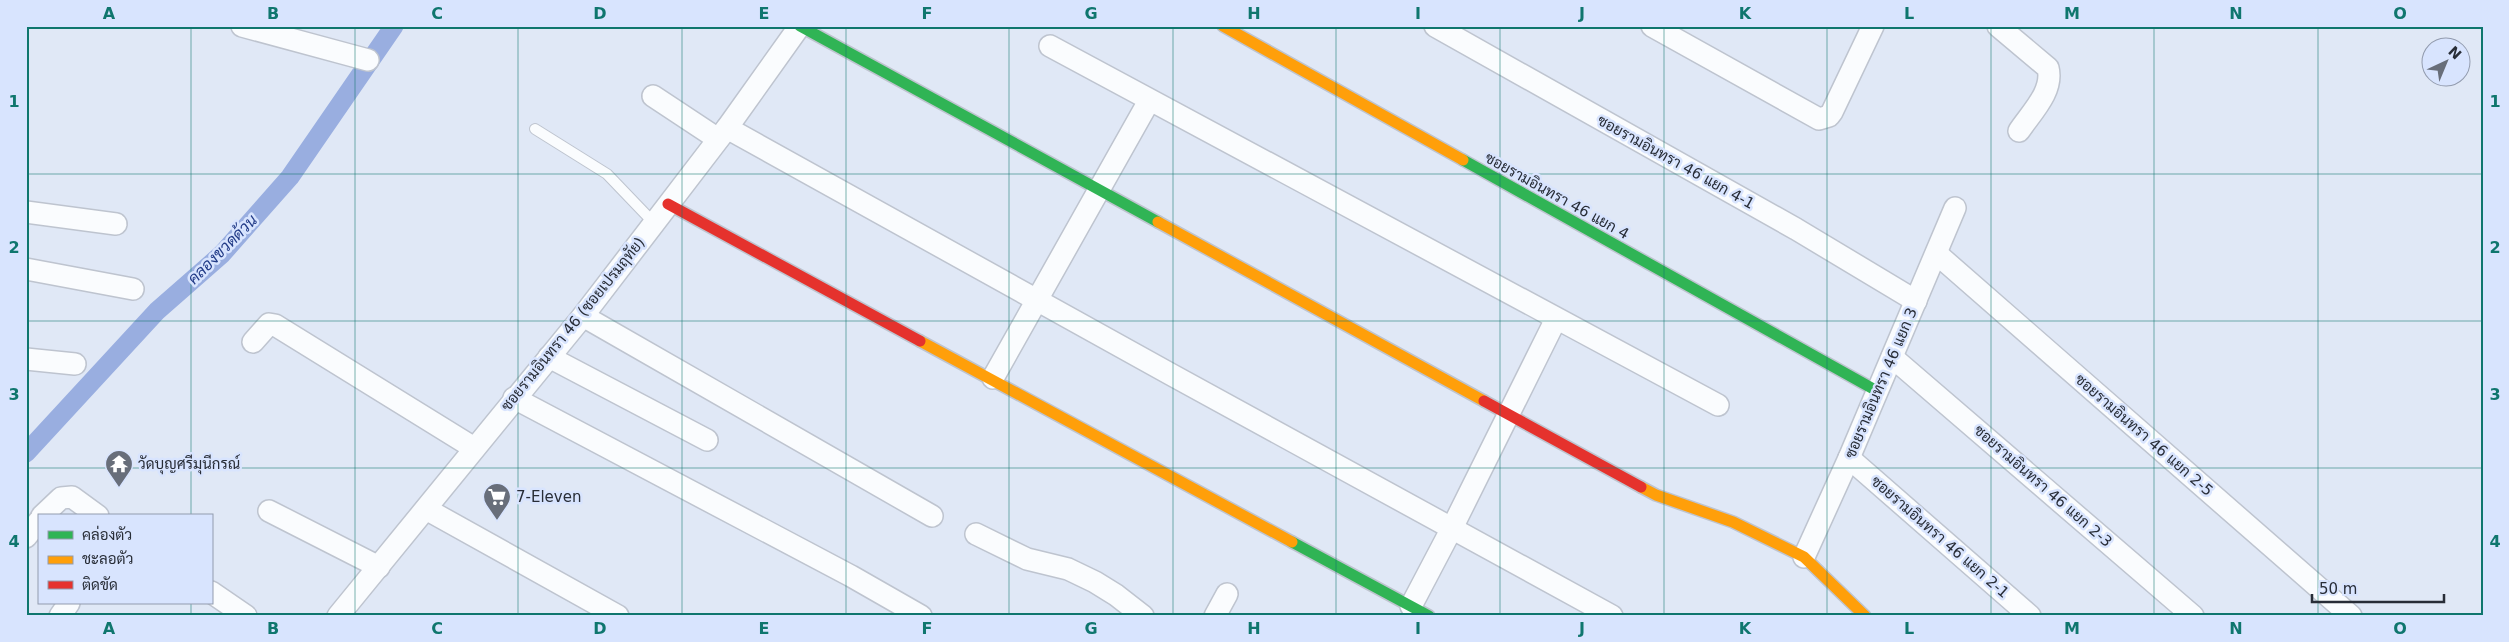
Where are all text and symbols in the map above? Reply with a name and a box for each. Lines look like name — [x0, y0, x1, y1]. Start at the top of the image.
text: A — [103, 4, 116, 23]
text: B — [267, 4, 279, 23]
text: C — [431, 4, 443, 23]
text: D — [593, 4, 607, 23]
text: E — [759, 4, 769, 23]
text: F — [922, 4, 932, 23]
text: G — [1084, 4, 1098, 23]
text: H — [1247, 4, 1261, 23]
text: I — [1415, 4, 1421, 23]
text: J — [1578, 4, 1585, 23]
text: K — [1739, 4, 1752, 23]
text: L — [1904, 4, 1914, 23]
text: M — [2064, 4, 2080, 23]
text: N — [2229, 4, 2243, 23]
text: O — [2393, 4, 2407, 23]
north arrow — [2422, 38, 2472, 88]
text: N — [2445, 43, 2465, 62]
text: 1 — [8, 92, 20, 111]
text: 1 — [2489, 92, 2501, 111]
street label: ซอยรามอินทรา 46 แยก 4-1 — [1594, 111, 1758, 213]
street label: ซอยรามอินทรา 46 แยก 4 — [1482, 149, 1632, 243]
water label: คลองขวดด้วน — [182, 209, 261, 288]
street label: ซอยรามอินทรา 46 (ซอยเปรมฤทัย) — [497, 234, 649, 414]
text: 2 — [8, 238, 20, 257]
text: 2 — [2489, 238, 2501, 257]
street label: ซอยรามอินทรา 46 แยก 3 — [1841, 305, 1921, 461]
street label: ซอยรามอินทรา 46 แยก 2-5 — [2071, 370, 2217, 500]
text: 3 — [8, 385, 20, 404]
text: 3 — [2489, 385, 2501, 404]
street label: ซอยรามอินทรา 46 แยก 2-3 — [1970, 421, 2116, 551]
temple icon: วัดบุญศรีมุนีกรณ์ — [104, 449, 134, 488]
place label: วัดบุญศรีมุนีกรณ์ — [138, 454, 240, 475]
street label: ซอยรามอินทรา 46 แยก 2-1 — [1867, 472, 2013, 602]
supermarket icon: 7-Eleven — [482, 482, 512, 521]
place label: 7-Eleven — [516, 488, 581, 506]
legend — [38, 514, 212, 604]
text: คล่องตัว — [82, 525, 132, 544]
text: 4 — [8, 532, 20, 551]
text: 4 — [2489, 532, 2501, 551]
text: ชะลอตัว — [82, 550, 133, 568]
scale bar — [2312, 572, 2444, 604]
text: ติดขัด — [82, 576, 118, 594]
text: 50 m — [2319, 580, 2357, 598]
text: A — [103, 619, 116, 638]
text: B — [267, 619, 279, 638]
text: C — [431, 619, 443, 638]
text: D — [593, 619, 607, 638]
text: E — [759, 619, 769, 638]
text: F — [922, 619, 932, 638]
text: G — [1084, 619, 1098, 638]
text: H — [1247, 619, 1261, 638]
text: I — [1415, 619, 1421, 638]
text: J — [1578, 619, 1585, 638]
text: K — [1739, 619, 1752, 638]
text: L — [1904, 619, 1914, 638]
text: M — [2064, 619, 2080, 638]
text: N — [2229, 619, 2243, 638]
text: O — [2393, 619, 2407, 638]

